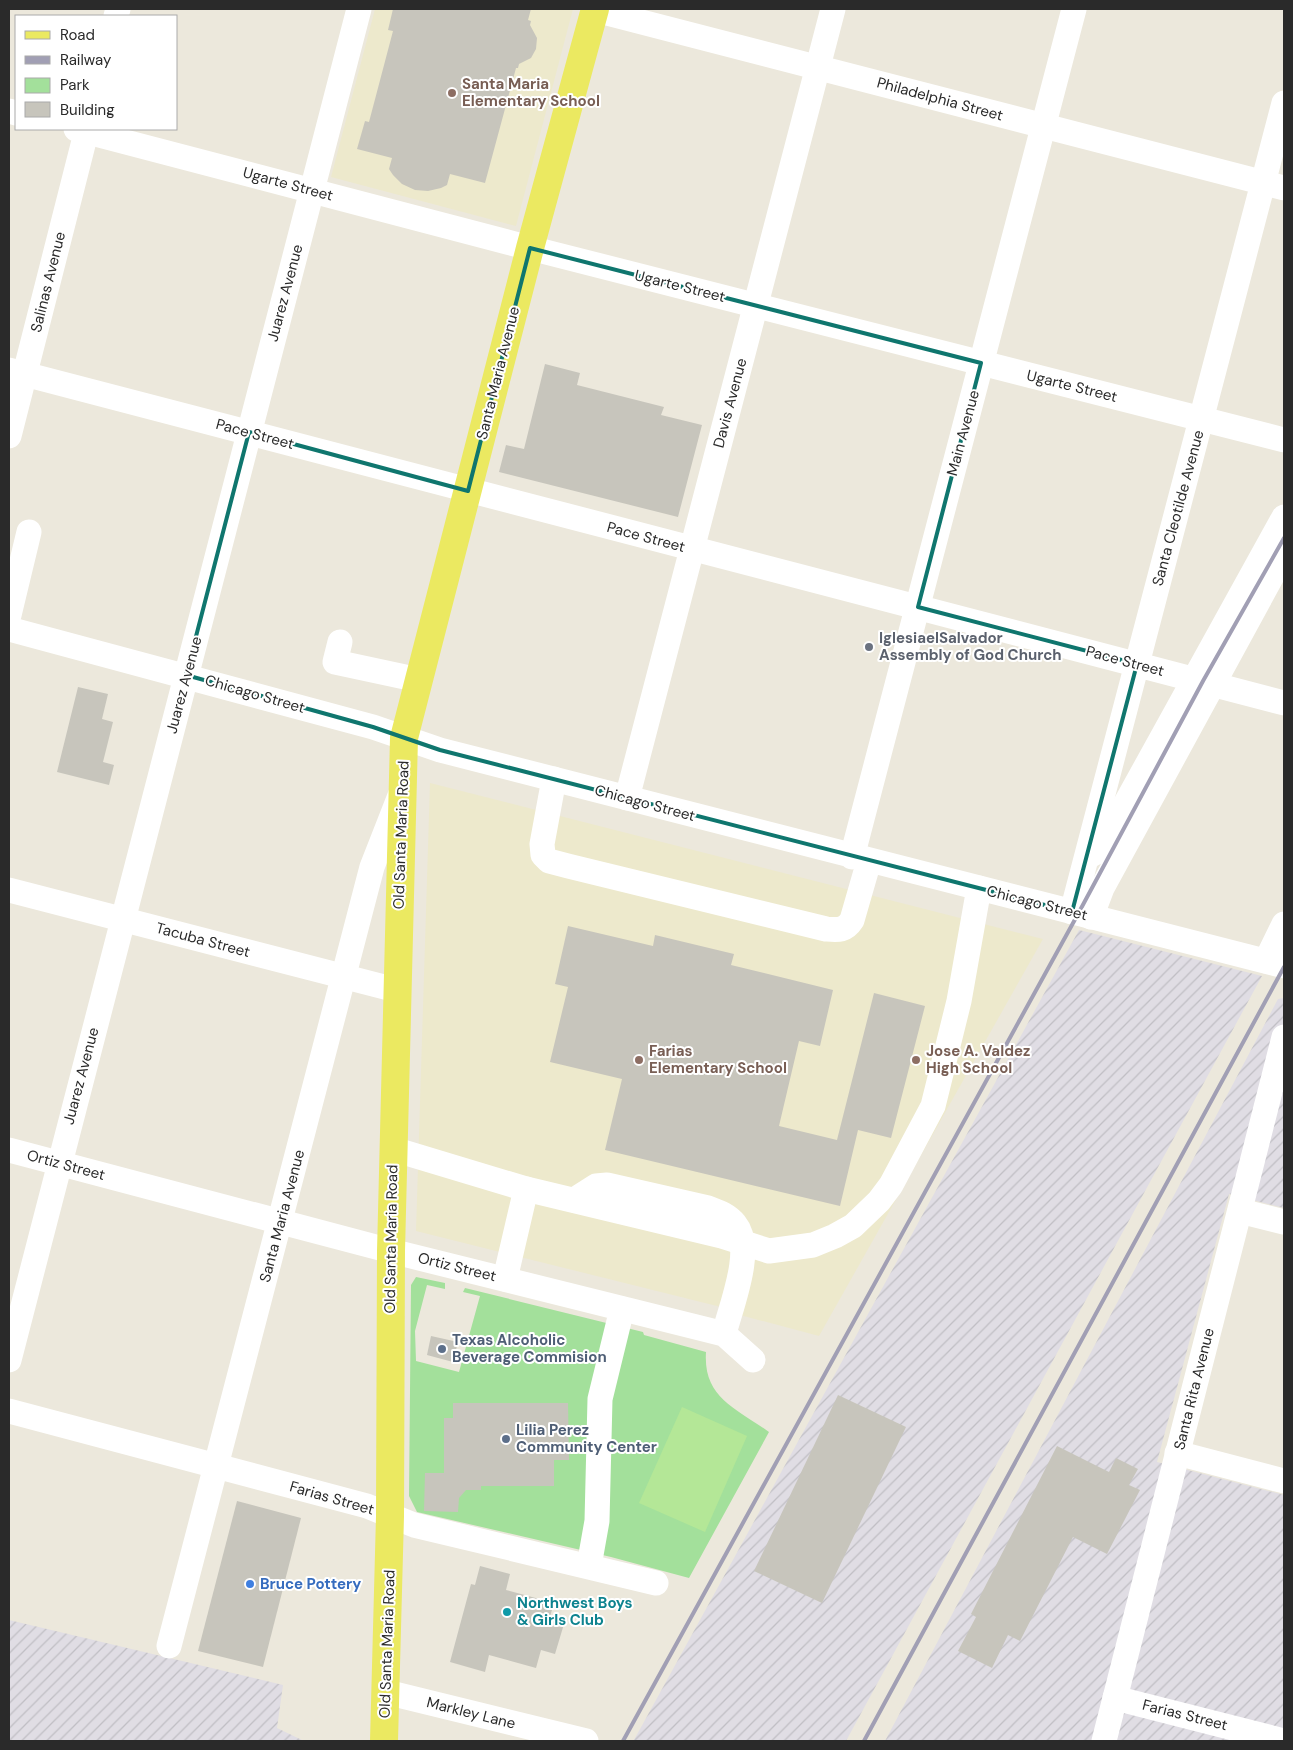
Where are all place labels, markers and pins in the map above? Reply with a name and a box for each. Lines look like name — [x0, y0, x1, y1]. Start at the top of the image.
place label: Santa Maria Elementary School — [462, 74, 600, 111]
marker: Santa Maria Elementary School — [446, 87, 458, 99]
place label: IglesiaelSalvador Assembly of God Church — [879, 628, 1062, 665]
marker: IglesiaelSalvador Assembly of God Church — [863, 641, 875, 653]
place label: Farias Elementary School — [649, 1041, 787, 1078]
place label: Jose A. Valdez High School — [926, 1041, 1030, 1078]
marker: Farias Elementary School — [633, 1054, 645, 1066]
marker: Jose A. Valdez High School — [910, 1054, 922, 1066]
place label: Texas Alcoholic Beverage Commision — [452, 1330, 607, 1367]
marker: Texas Alcoholic Beverage Commision — [436, 1343, 448, 1355]
place label: Lilia Perez Community Center — [516, 1420, 657, 1457]
marker: Lilia Perez Community Center — [500, 1433, 512, 1445]
place label: Bruce Pottery — [260, 1574, 361, 1594]
marker: Bruce Pottery — [244, 1578, 256, 1590]
place label: Northwest Boys & Girls Club — [517, 1593, 633, 1630]
marker: Northwest Boys & Girls Club — [501, 1606, 513, 1618]

